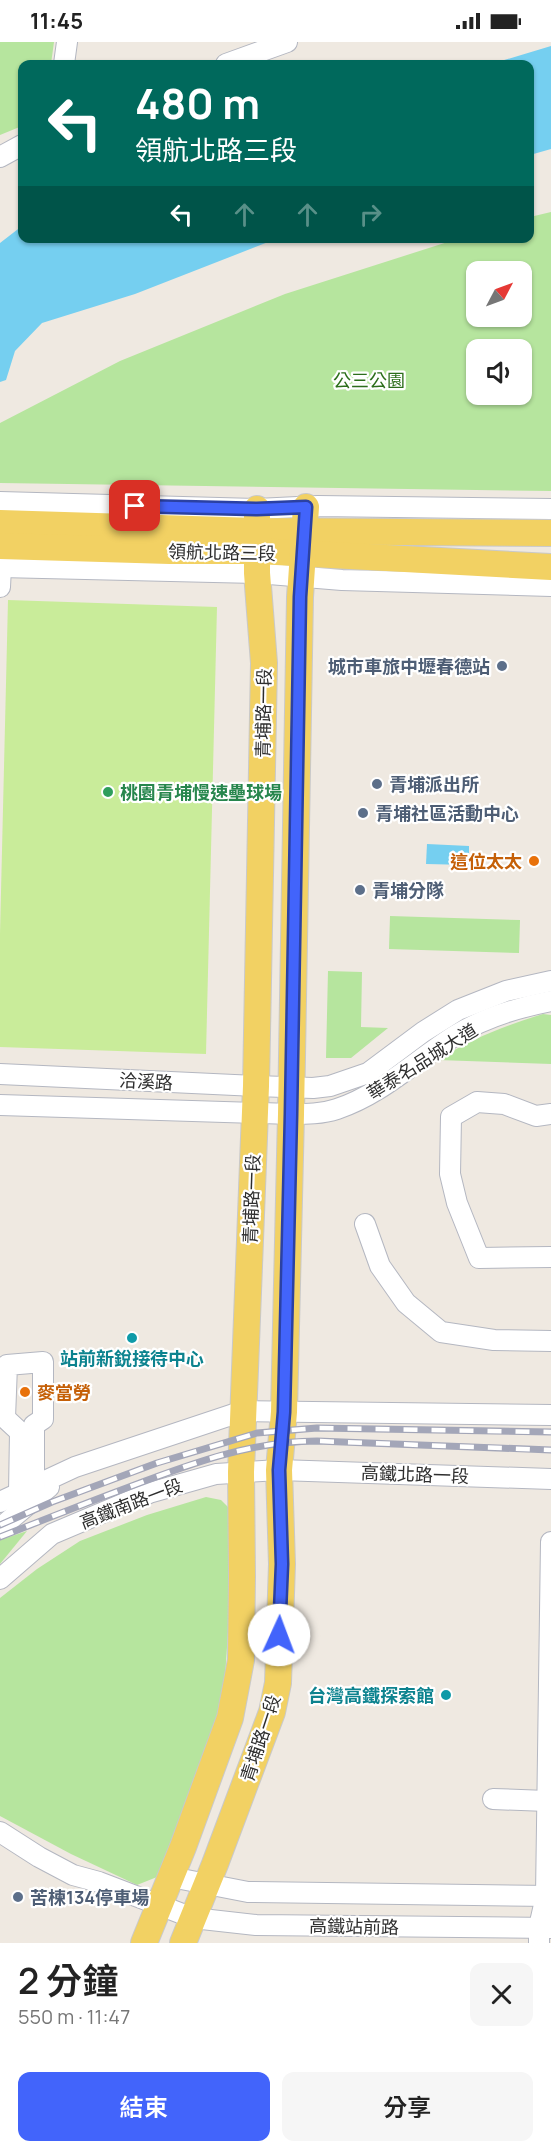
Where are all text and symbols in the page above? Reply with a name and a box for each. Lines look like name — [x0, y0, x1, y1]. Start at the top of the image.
text: 11:45 — [30, 6, 83, 36]
text: 480 m — [135, 74, 260, 132]
icon: left — [36, 84, 114, 162]
text: 領航北路三段 — [135, 131, 297, 168]
icon: left — [165, 198, 198, 231]
icon: ahead — [228, 198, 261, 231]
icon: ahead — [291, 198, 324, 231]
icon: right — [354, 198, 387, 231]
north arrow — [466, 261, 532, 327]
map controls — [466, 261, 532, 405]
button: sound — [466, 339, 532, 405]
park label: 公三公園 — [333, 368, 405, 392]
pin — [109, 480, 160, 531]
icon: arrive — [118, 489, 151, 522]
street label: 領航北路三段 — [168, 539, 276, 565]
place label: 城市車旅中壢春德站 — [328, 654, 490, 678]
marker: 城市車旅中壢春德站 — [495, 659, 509, 673]
street label: 青埔路一段 — [250, 668, 276, 758]
place label: 青埔派出所 — [389, 772, 479, 796]
marker: 青埔派出所 — [370, 777, 384, 791]
place label: 桃園青埔慢速壘球場 — [120, 780, 282, 804]
marker: 桃園青埔慢速壘球場 — [101, 785, 115, 799]
place label: 青埔社區活動中心 — [375, 801, 519, 825]
marker: 青埔社區活動中心 — [356, 806, 370, 820]
place label: 這位太太 — [450, 849, 522, 873]
marker: 這位太太 — [527, 854, 541, 868]
place label: 青埔分隊 — [372, 878, 444, 902]
marker: 青埔分隊 — [353, 883, 367, 897]
street label: 華泰名品城大道 — [362, 1017, 482, 1105]
street label: 洽溪路 — [118, 1068, 174, 1094]
street label: 青埔路一段 — [237, 1154, 265, 1244]
marker: 站前新銳接待中心 — [125, 1331, 139, 1345]
place label: 站前新銳接待中心 — [60, 1346, 204, 1370]
place label: 麥當勞 — [37, 1380, 91, 1404]
marker: 麥當勞 — [18, 1385, 32, 1399]
street label: 高鐵北路一段 — [361, 1460, 469, 1488]
street label: 高鐵南路一段 — [76, 1472, 186, 1534]
position arrow — [247, 1603, 311, 1667]
place label: 台灣高鐵探索館 — [308, 1683, 434, 1707]
marker: 台灣高鐵探索館 — [439, 1688, 453, 1702]
street label: 青埔路一段 — [235, 1691, 285, 1785]
place label: 苦楝134停車場 — [30, 1885, 149, 1909]
marker: 苦楝134停車場 — [11, 1890, 25, 1904]
street label: 高鐵站前路 — [309, 1913, 399, 1939]
text: 2 分鐘 — [18, 1956, 118, 2005]
button: close — [470, 1963, 533, 2026]
text: 550 m · 11:47 — [18, 2003, 130, 2030]
button: 結束 — [18, 2072, 270, 2141]
button: 分享 — [282, 2072, 533, 2141]

